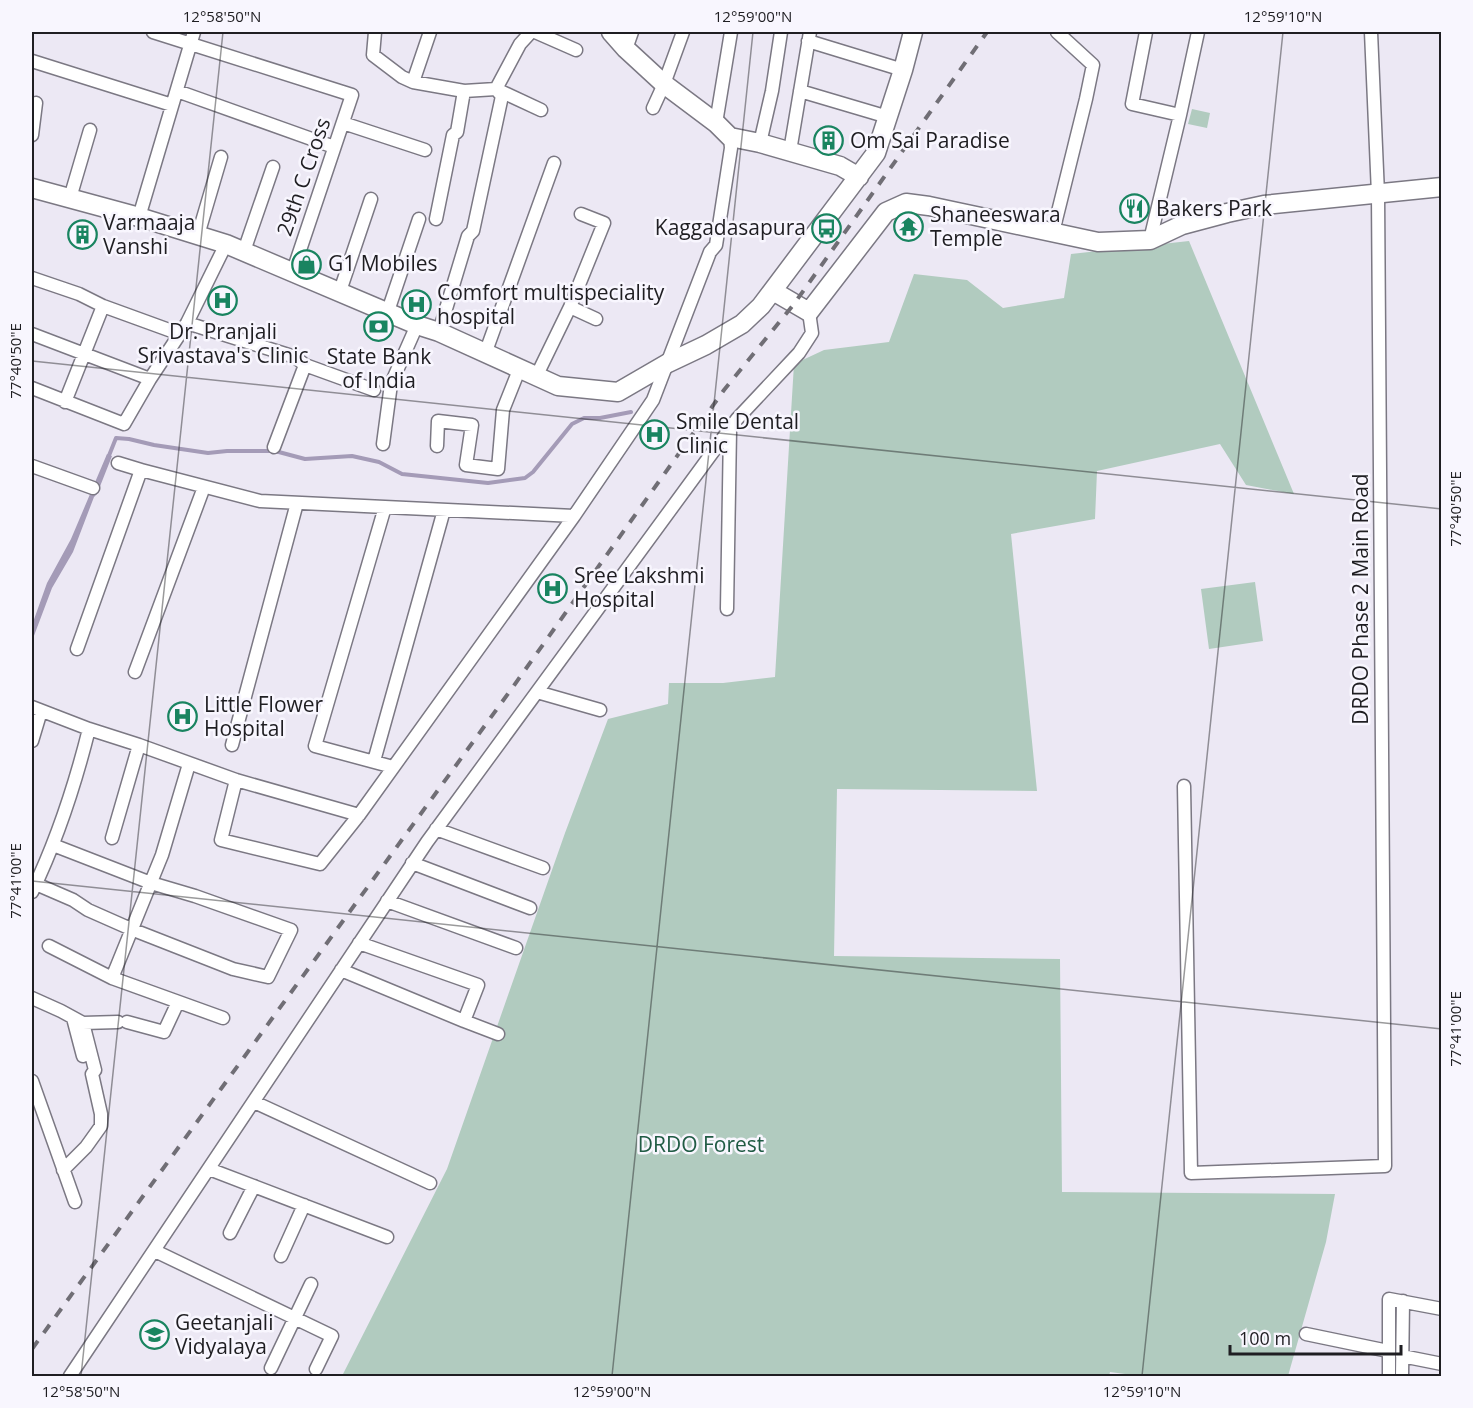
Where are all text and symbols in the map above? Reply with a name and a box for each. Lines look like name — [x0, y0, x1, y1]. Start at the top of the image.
text: 12°58'50"N — [183, 6, 261, 26]
text: 12°59'00"N — [714, 6, 792, 26]
text: 12°59'10"N — [1244, 6, 1322, 26]
street label: 29th C Cross — [270, 114, 336, 239]
building icon: Om Sai Paradise — [813, 125, 845, 157]
place label: Om Sai Paradise — [850, 126, 1010, 154]
restaurant icon: Bakers Park — [1119, 193, 1151, 225]
place label: Bakers Park — [1156, 194, 1272, 222]
place label: Shaneeswara Temple — [930, 200, 1061, 252]
place label: Varmaaja Vanshi — [103, 208, 196, 260]
temple icon: Shaneeswara Temple — [893, 211, 925, 243]
bus stop icon: Kaggadasapura — [811, 212, 843, 244]
place label: Kaggadasapura — [655, 213, 806, 241]
building icon: Varmaaja Vanshi — [66, 219, 98, 251]
shop icon: G1 Mobiles — [291, 248, 323, 280]
place label: G1 Mobiles — [328, 249, 438, 277]
place label: Comfort multispeciality hospital — [437, 278, 665, 330]
hospital icon: Dr. Pranjali Srivastava's Clinic — [207, 285, 239, 317]
hospital icon: Comfort multispeciality hospital — [400, 289, 432, 321]
bank icon: State Bank of India — [363, 310, 395, 342]
place label: Dr. Pranjali Srivastava's Clinic — [137, 317, 309, 369]
text: 77°40'50"E — [5, 323, 25, 399]
place label: State Bank of India — [327, 342, 431, 394]
place label: Smile Dental Clinic — [676, 407, 799, 459]
hospital icon: Smile Dental Clinic — [639, 418, 671, 450]
text: 77°40'50"E — [1445, 471, 1465, 547]
street label: DRDO Phase 2 Main Road — [1346, 473, 1374, 725]
place label: Sree Lakshmi Hospital — [574, 561, 704, 613]
hospital icon: Sree Lakshmi Hospital — [537, 572, 569, 604]
place label: Little Flower Hospital — [204, 690, 324, 742]
hospital icon: Little Flower Hospital — [167, 701, 199, 733]
text: 77°41'00"E — [5, 843, 25, 919]
text: 77°41'00"E — [1445, 991, 1465, 1067]
park label: DRDO Forest — [638, 1130, 764, 1158]
place label: Geetanjali Vidyalaya — [175, 1308, 273, 1360]
scale bar — [1230, 1318, 1401, 1356]
school or university icon: Geetanjali Vidyalaya — [138, 1319, 170, 1351]
text: 100 m — [1239, 1326, 1291, 1350]
text: 12°58'50"N — [42, 1381, 120, 1401]
text: 12°59'00"N — [573, 1381, 651, 1401]
text: 12°59'10"N — [1103, 1381, 1181, 1401]

